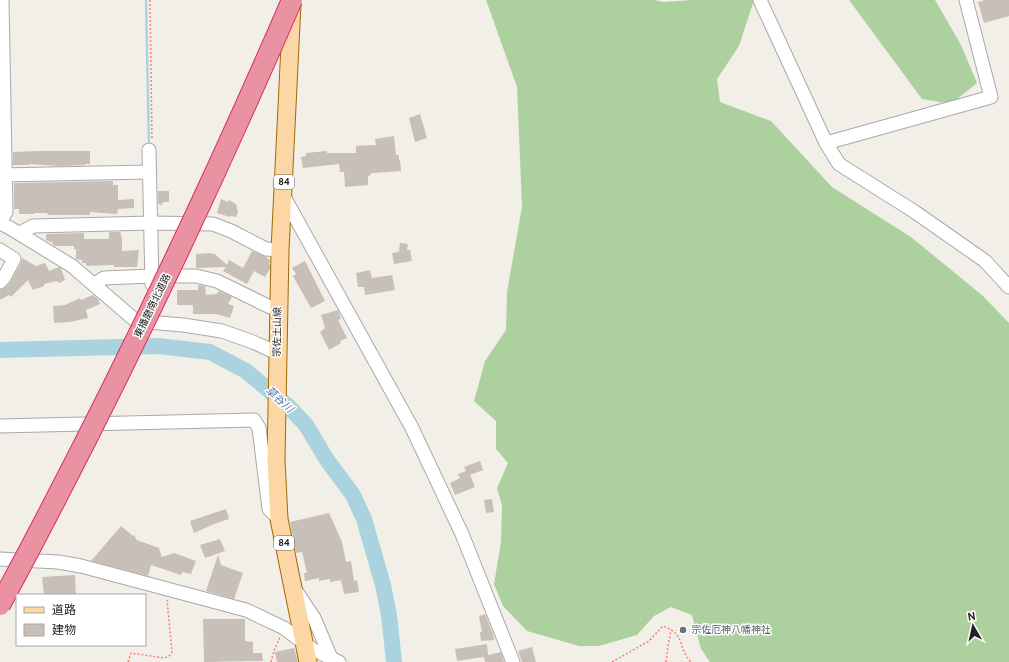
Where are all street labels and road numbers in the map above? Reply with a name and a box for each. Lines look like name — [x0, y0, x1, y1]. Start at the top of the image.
road number: 84 — [274, 175, 294, 189]
street label: 東播磨南北道路 — [132, 272, 174, 340]
street label: 宗佐土山線 — [271, 307, 285, 357]
road number: 84 — [274, 536, 294, 550]

